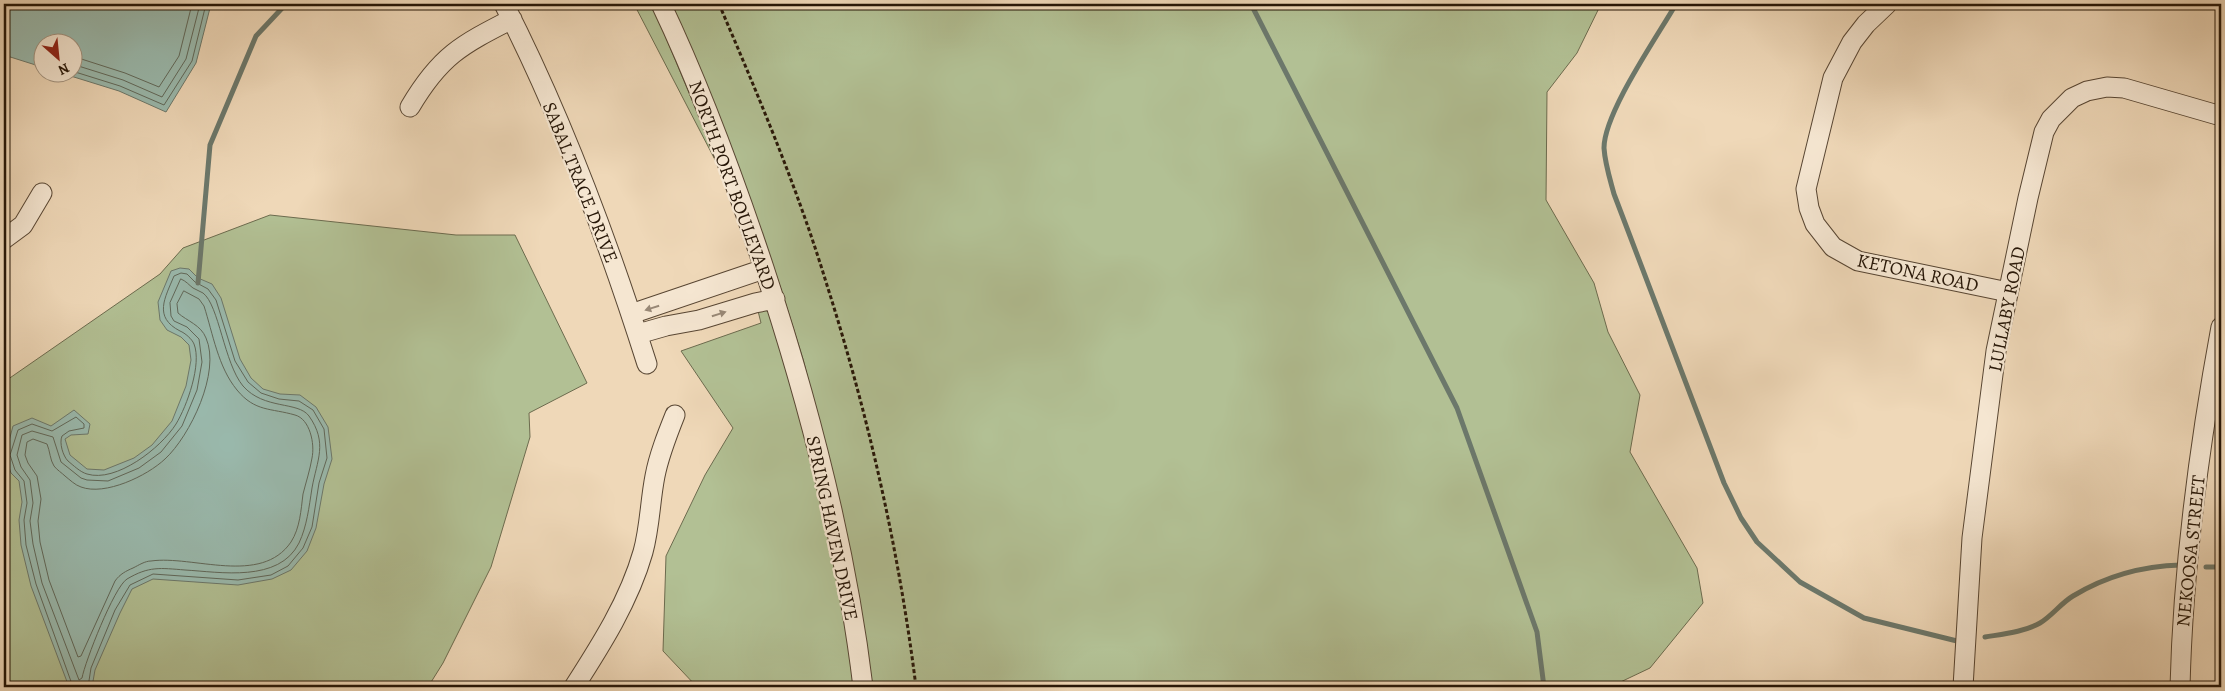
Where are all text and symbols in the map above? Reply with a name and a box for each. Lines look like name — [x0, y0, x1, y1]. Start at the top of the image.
north arrow — [32, 32, 82, 82]
text: N — [55, 58, 73, 80]
street label: NORTH PORT BOULEVARD — [682, 77, 782, 294]
street label: SABAL TRACE DRIVE — [536, 98, 624, 267]
street label: LULLABY ROAD — [1982, 244, 2032, 374]
street label: KETONA ROAD — [1855, 247, 1981, 299]
one-way arrow — [644, 304, 659, 312]
one-way arrow — [711, 310, 726, 317]
street label: SPRING HAVEN DRIVE — [800, 433, 864, 623]
street label: NEKOOSA STREET — [2170, 473, 2212, 628]

